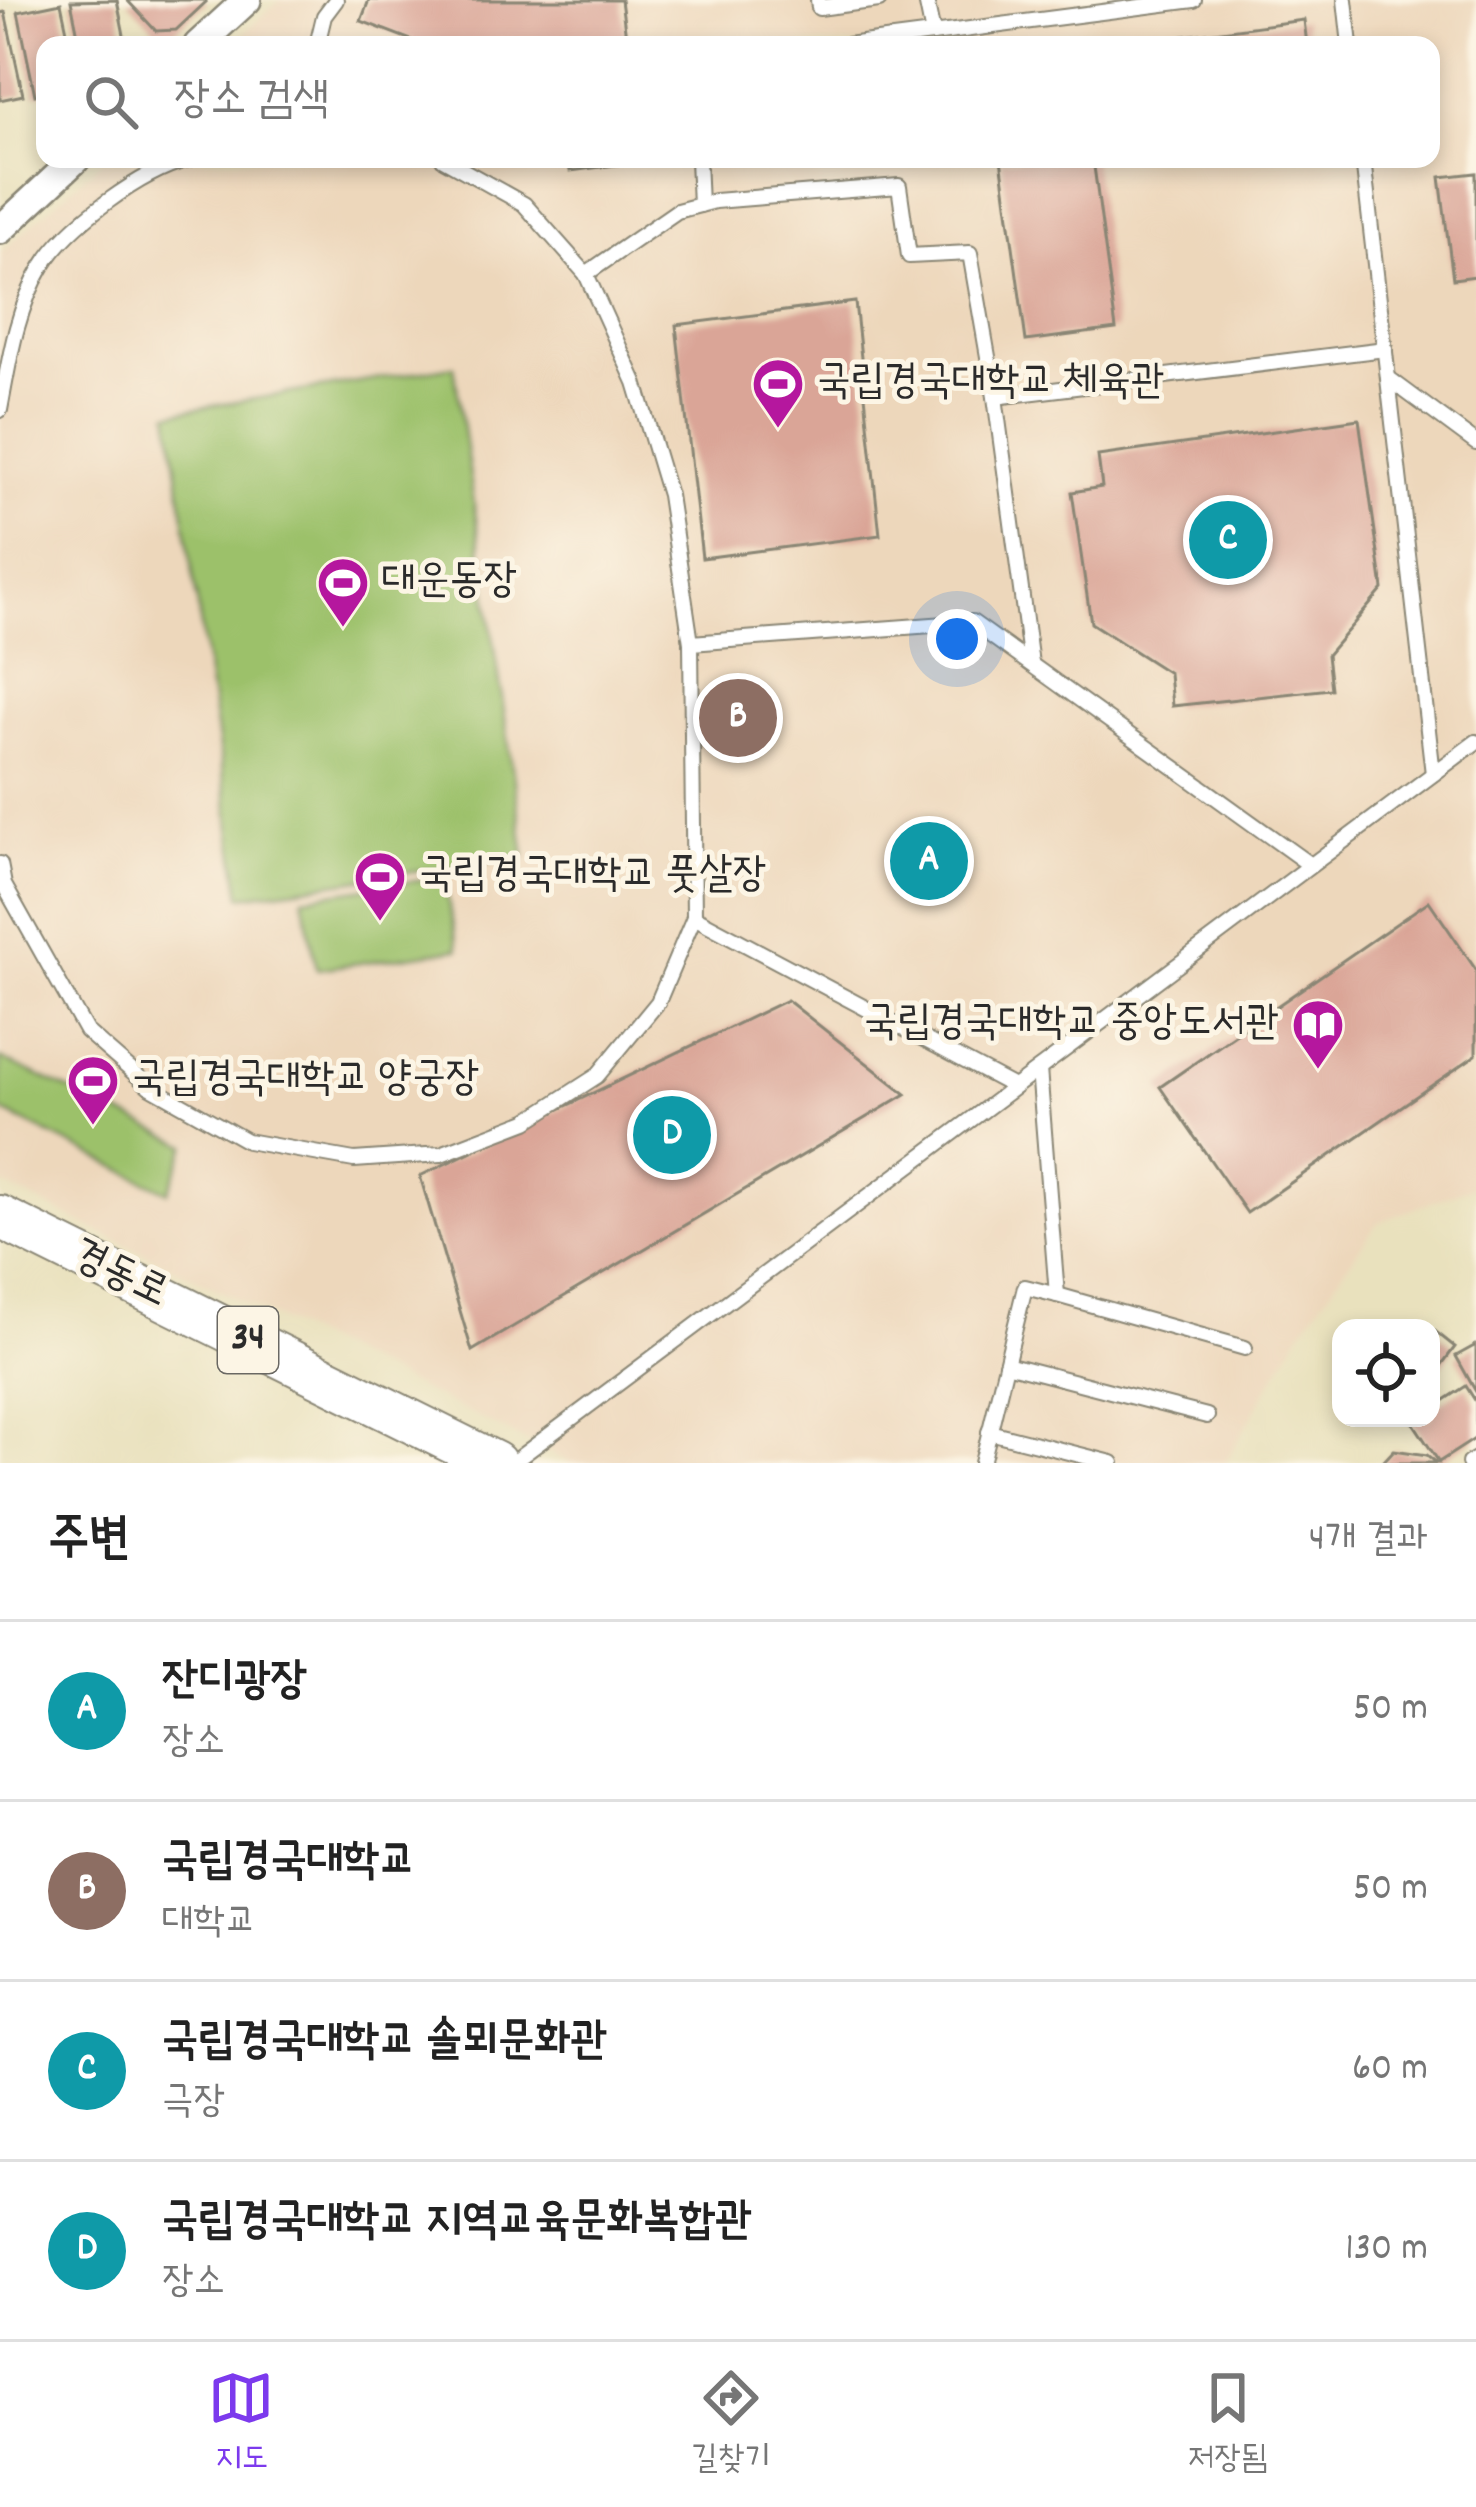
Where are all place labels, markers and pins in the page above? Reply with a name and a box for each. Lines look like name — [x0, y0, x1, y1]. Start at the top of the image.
place label: 국립경국대학교 체육관 — [817, 354, 1165, 414]
sports icon: 국립경국대학교 체육관 — [750, 356, 806, 430]
pin: C — [1189, 495, 1267, 585]
place label: 대운동장 — [382, 553, 517, 613]
sports icon: 대운동장 — [315, 555, 371, 629]
pin: B — [699, 673, 777, 763]
pin: A — [890, 816, 968, 906]
place label: 국립경국대학교 풋살장 — [419, 847, 767, 907]
sports icon: 국립경국대학교 풋살장 — [352, 849, 408, 923]
place label: 국립경국대학교 중앙도서관 — [864, 995, 1279, 1055]
library icon: 국립경국대학교 중앙도서관 — [1290, 997, 1346, 1071]
place label: 국립경국대학교 양궁장 — [132, 1051, 480, 1111]
sports icon: 국립경국대학교 양궁장 — [65, 1053, 121, 1127]
pin: D — [633, 1090, 711, 1180]

